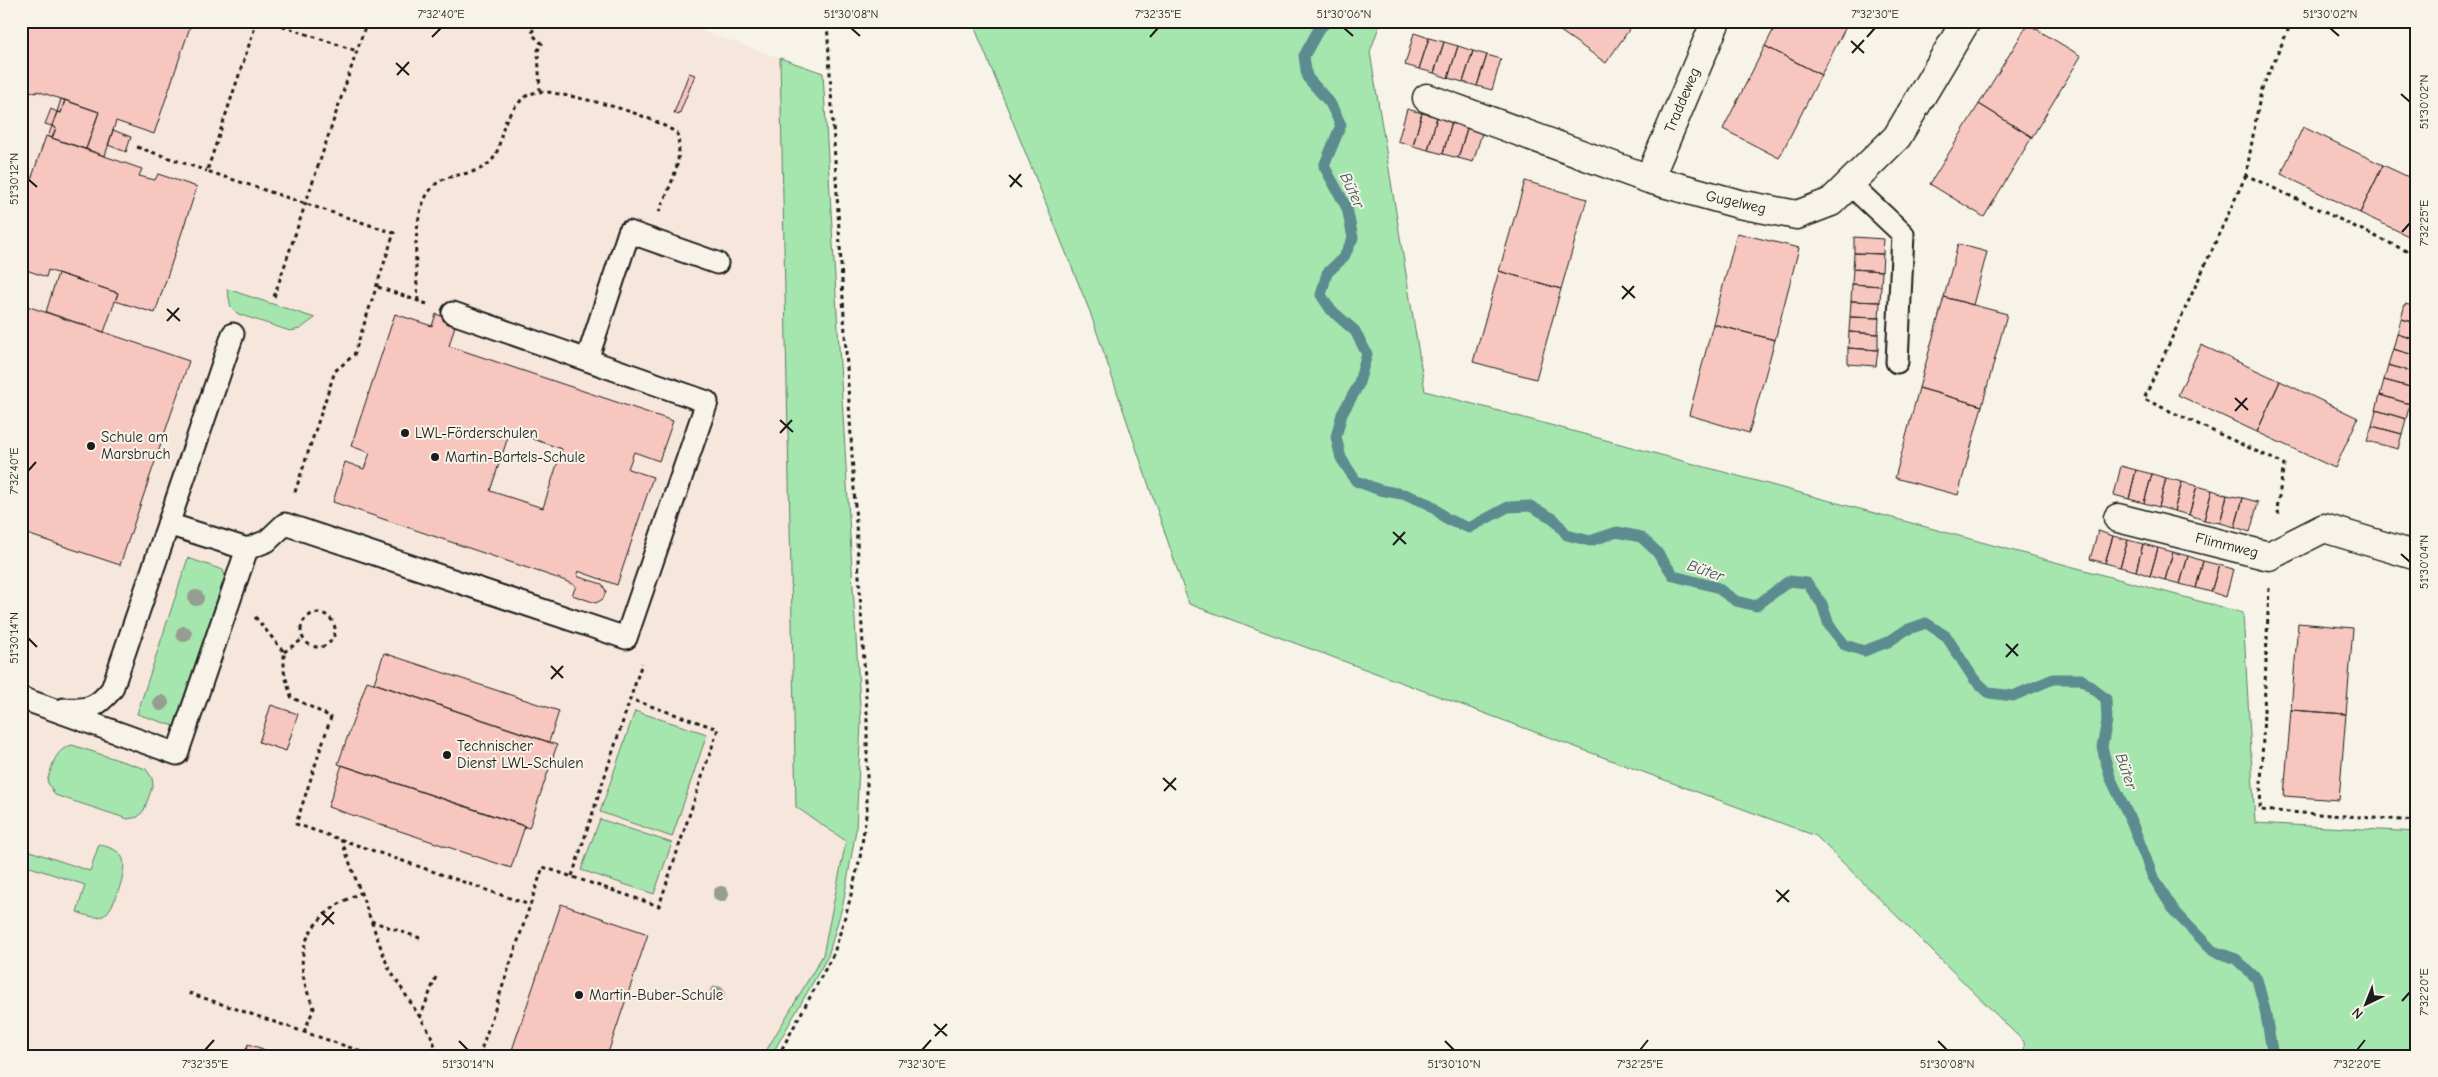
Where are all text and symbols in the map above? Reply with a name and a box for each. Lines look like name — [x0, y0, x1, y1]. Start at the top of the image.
text: 7°32'40"E — [418, 7, 465, 21]
text: 51°30'08"N — [824, 7, 878, 21]
text: 7°32'35"E — [1135, 7, 1181, 21]
text: 51°30'06"N — [1317, 7, 1371, 21]
text: 7°32'30"E — [1851, 7, 1899, 21]
text: 51°30'02"N — [2303, 7, 2357, 21]
street label: Traddeweg — [1660, 65, 1704, 135]
text: 51°30'02"N — [2417, 75, 2431, 129]
text: 51°30'12"N — [7, 153, 21, 205]
water label: Büter — [1336, 170, 1368, 212]
street label: Gugelweg — [1704, 186, 1768, 218]
text: 7°32'25"E — [2417, 200, 2431, 246]
place label: LWL-Förderschulen — [415, 424, 538, 442]
marker: LWL-Förderschulen — [399, 427, 411, 439]
place label: Schule am Marsbruch — [101, 428, 170, 463]
marker: Schule am Marsbruch — [85, 440, 97, 452]
text: 7°32'40"E — [7, 448, 21, 495]
place label: Martin-Bartels-Schule — [445, 448, 586, 466]
marker: Martin-Bartels-Schule — [429, 451, 441, 463]
street label: Flimmweg — [2194, 528, 2260, 562]
text: 51°30'04"N — [2417, 535, 2431, 589]
water label: Büter — [1685, 556, 1727, 586]
text: 51°30'14"N — [7, 612, 21, 664]
place label: Technischer Dienst LWL-Schulen — [457, 737, 583, 772]
marker: Technischer Dienst LWL-Schulen — [441, 749, 453, 761]
water label: Büter — [2111, 751, 2141, 793]
text: 7°32'20"E — [2417, 968, 2431, 1016]
north arrow — [2340, 980, 2390, 1030]
place label: Martin-Buber-Schule — [589, 986, 724, 1004]
marker: Martin-Buber-Schule — [573, 989, 585, 1001]
text: N — [2348, 1004, 2367, 1022]
text: 7°32'35"E — [182, 1057, 228, 1071]
text: 51°30'14"N — [442, 1057, 494, 1071]
text: 7°32'30"E — [898, 1057, 946, 1071]
text: 51°30'10"N — [1427, 1057, 1481, 1071]
text: 7°32'25"E — [1617, 1057, 1663, 1071]
text: 51°30'08"N — [1920, 1057, 1974, 1071]
text: 7°32'20"E — [2333, 1057, 2381, 1071]

